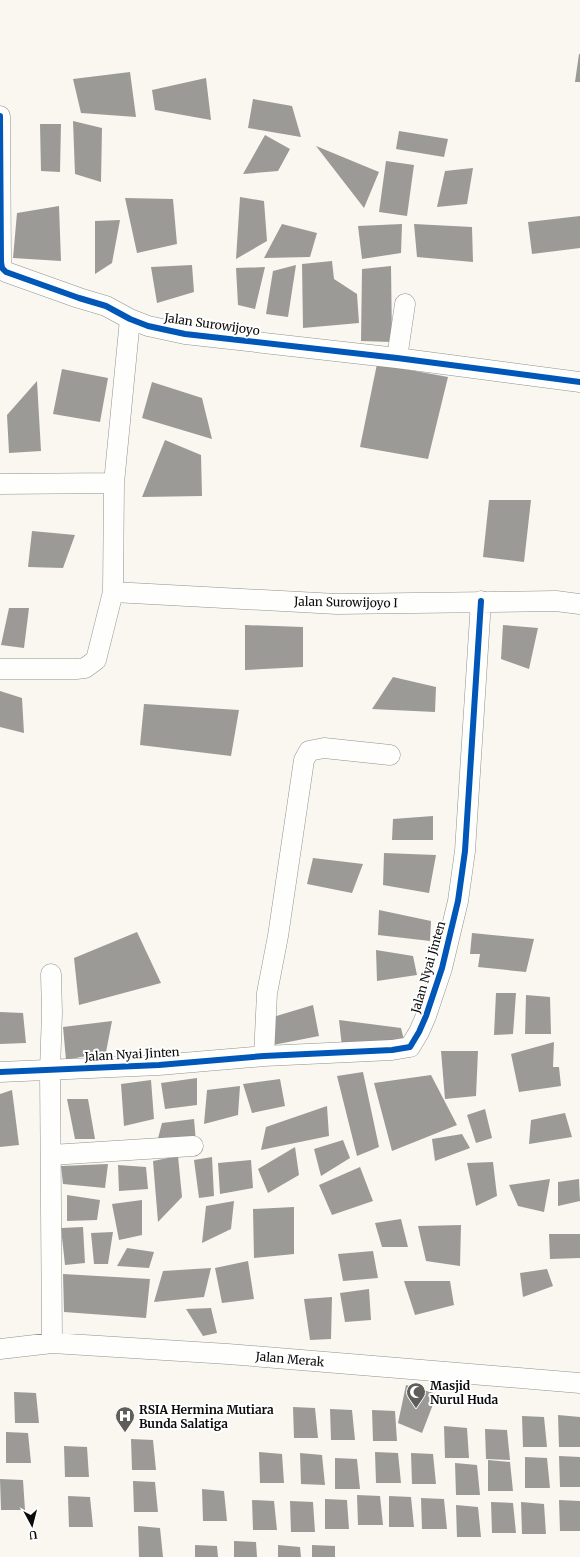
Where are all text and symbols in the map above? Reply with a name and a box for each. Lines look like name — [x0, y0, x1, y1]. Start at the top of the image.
street label: Jalan Surowijoyo — [162, 310, 261, 338]
street label: Jalan Surowijoyo I — [293, 594, 398, 610]
street label: Jalan Nyai Jinten — [407, 919, 448, 1016]
street label: Jalan Nyai Jinten — [83, 1044, 180, 1064]
street label: Jalan Merak — [254, 1348, 325, 1370]
place label: Masjid Nurul Huda — [430, 1378, 499, 1407]
mosque icon: Masjid Nurul Huda — [405, 1381, 427, 1409]
place label: RSIA Hermina Mutiara Bunda Salatiga — [139, 1402, 274, 1431]
hospital icon: RSIA Hermina Mutiara Bunda Salatiga — [114, 1405, 136, 1433]
north arrow — [12, 1505, 52, 1545]
text: U — [27, 1527, 38, 1542]

